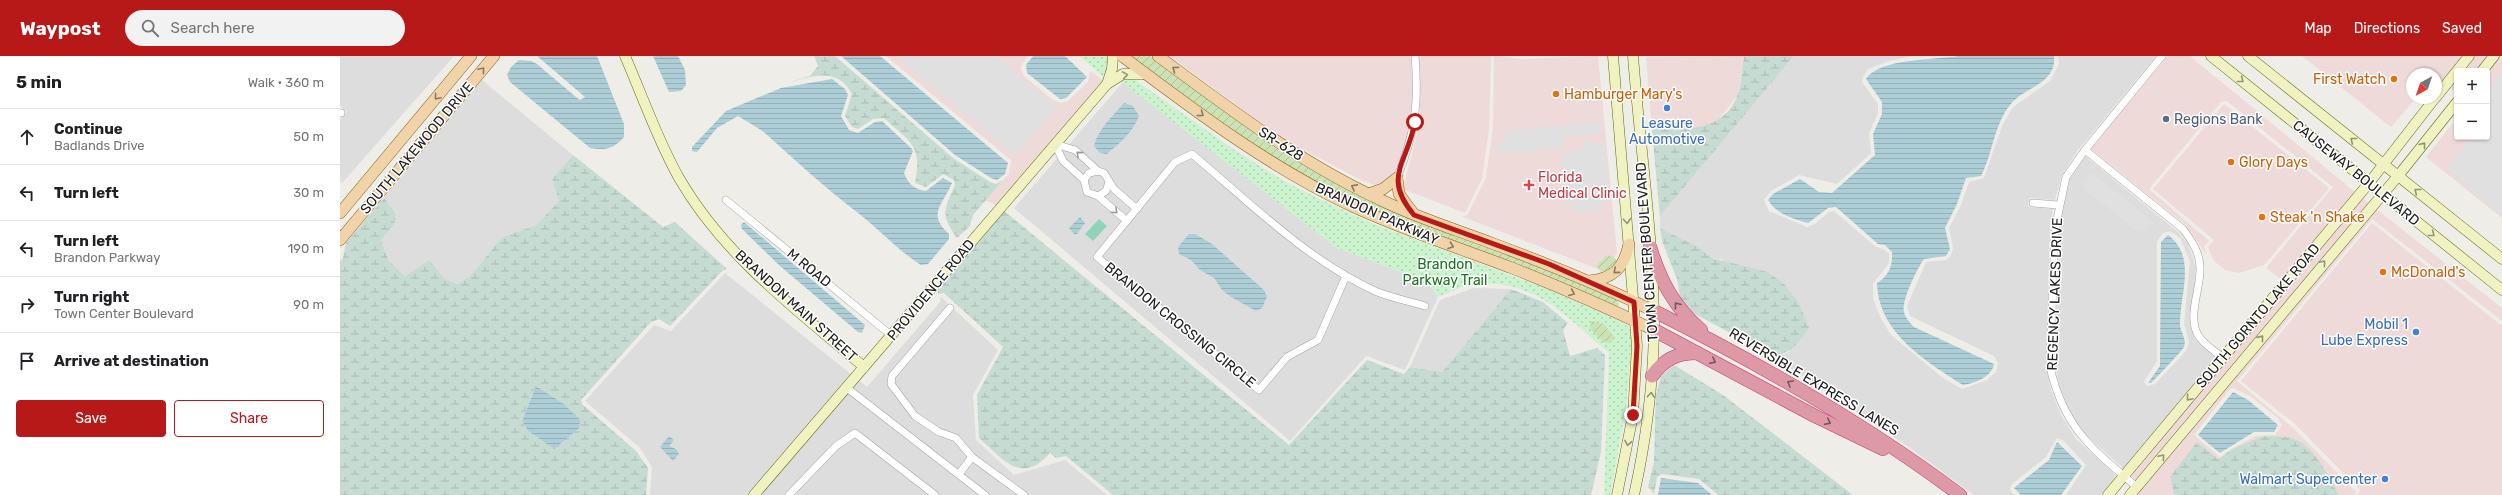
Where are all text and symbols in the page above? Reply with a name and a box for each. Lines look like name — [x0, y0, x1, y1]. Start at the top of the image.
search box — [125, 10, 405, 46]
text: Waypost — [20, 17, 101, 40]
icon: search — [139, 17, 161, 39]
text: Search here — [171, 19, 255, 37]
text: Map — [2305, 20, 2332, 37]
text: Directions — [2354, 20, 2420, 37]
text: Saved — [2442, 20, 2482, 37]
one-way arrow — [1173, 67, 1180, 74]
one-way arrow — [477, 68, 484, 75]
north arrow — [2406, 68, 2442, 104]
map controls — [2454, 68, 2490, 140]
button: + — [2454, 68, 2490, 104]
one-way arrow — [1122, 71, 1129, 80]
place label: First Watch — [2313, 71, 2386, 88]
text: 5 min — [16, 72, 62, 92]
marker: First Watch — [2389, 74, 2399, 84]
text: Walk · 360 m — [248, 75, 324, 90]
one-way arrow — [2236, 76, 2244, 83]
street label: SOUTH LAKEWOOD DRIVE — [357, 79, 477, 217]
place label: Hamburger Mary's — [1564, 86, 1683, 103]
marker: Hamburger Mary's — [1551, 89, 1561, 99]
one-way arrow — [435, 92, 442, 99]
marker: Leasure Automotive — [1662, 103, 1672, 113]
button: − — [2454, 104, 2490, 140]
one-way arrow — [1197, 109, 1204, 117]
place label: Regions Bank — [2174, 111, 2263, 128]
route start — [1406, 113, 1424, 131]
marker: Regions Bank — [2161, 114, 2171, 124]
place label: Leasure Automotive — [1629, 115, 1705, 148]
street label: CAUSEWAY BOULEVARD — [2289, 117, 2423, 229]
text: Continue — [54, 120, 123, 138]
street label: SR-628 — [1255, 123, 1307, 165]
icon: ahead — [16, 126, 38, 148]
text: 50 m — [293, 129, 324, 144]
one-way arrow — [2350, 137, 2357, 144]
text: Badlands Drive — [54, 138, 145, 153]
one-way arrow — [2418, 143, 2425, 150]
one-way arrow — [1077, 152, 1084, 159]
place label: Glory Days — [2239, 154, 2308, 171]
marker: Glory Days — [2226, 157, 2236, 167]
street label: TOWN CENTER BOULEVARD — [1632, 162, 1662, 342]
place label: Florida Medical Clinic — [1538, 169, 1627, 202]
street label: BRANDON PARKWAY — [1313, 179, 1441, 249]
marker: Florida Medical Clinic — [1523, 179, 1535, 191]
icon: left — [16, 182, 38, 204]
text: Turn left — [54, 184, 119, 202]
one-way arrow — [1350, 184, 1358, 191]
text: 30 m — [293, 185, 324, 200]
one-way arrow — [2414, 188, 2421, 195]
one-way arrow — [1111, 206, 1118, 213]
place label: Steak 'n Shake — [2270, 209, 2365, 226]
marker: Steak 'n Shake — [2257, 212, 2267, 222]
street label: REGENCY LAKES DRIVE — [2044, 217, 2066, 371]
one-way arrow — [1623, 218, 1632, 224]
one-way arrow — [2427, 229, 2435, 236]
text: Turn left — [54, 232, 119, 250]
street label: PROVIDENCE ROAD — [884, 236, 978, 344]
icon: left — [16, 238, 38, 260]
street label: SOUTH GORNTO LAKE ROAD — [2193, 240, 2323, 392]
text: 190 m — [288, 241, 324, 256]
one-way arrow — [1447, 241, 1454, 250]
street label: M ROAD — [783, 245, 835, 291]
street label: BRANDON MAIN STREET — [731, 247, 861, 365]
text: Brandon Parkway — [54, 250, 160, 265]
park label: Brandon Parkway Trail — [1403, 256, 1487, 289]
street label: BRANDON CROSSING CIRCLE — [1101, 259, 1259, 391]
one-way arrow — [2318, 261, 2325, 268]
place label: McDonald's — [2391, 264, 2465, 281]
one-way arrow — [1614, 267, 1621, 274]
marker: McDonald's — [2378, 267, 2388, 277]
text: Turn right — [54, 288, 129, 306]
one-way arrow — [1568, 289, 1575, 297]
icon: right — [16, 294, 38, 316]
text: 90 m — [293, 297, 324, 312]
one-way arrow — [1675, 302, 1682, 309]
text: Town Center Boulevard — [54, 306, 194, 321]
place label: Mobil 1 Lube Express — [2321, 316, 2408, 349]
street label: REVERSIBLE EXPRESS LANES — [1726, 324, 1902, 440]
marker: Mobil 1 Lube Express — [2411, 327, 2421, 337]
one-way arrow — [2256, 336, 2263, 343]
icon: arrive — [16, 350, 38, 372]
text: Arrive at destination — [54, 352, 209, 370]
one-way arrow — [1709, 356, 1716, 364]
one-way arrow — [1787, 381, 1794, 388]
one-way arrow — [1646, 392, 1655, 398]
one-way arrow — [2186, 394, 2193, 401]
button: Save — [16, 400, 166, 437]
button: Share — [174, 400, 324, 437]
route end — [1624, 406, 1642, 424]
one-way arrow — [1823, 418, 1831, 425]
one-way arrow — [1624, 440, 1633, 446]
one-way arrow — [2158, 454, 2165, 461]
place label: Walmart Supercenter — [2239, 471, 2378, 488]
marker: Walmart Supercenter — [2380, 474, 2390, 484]

